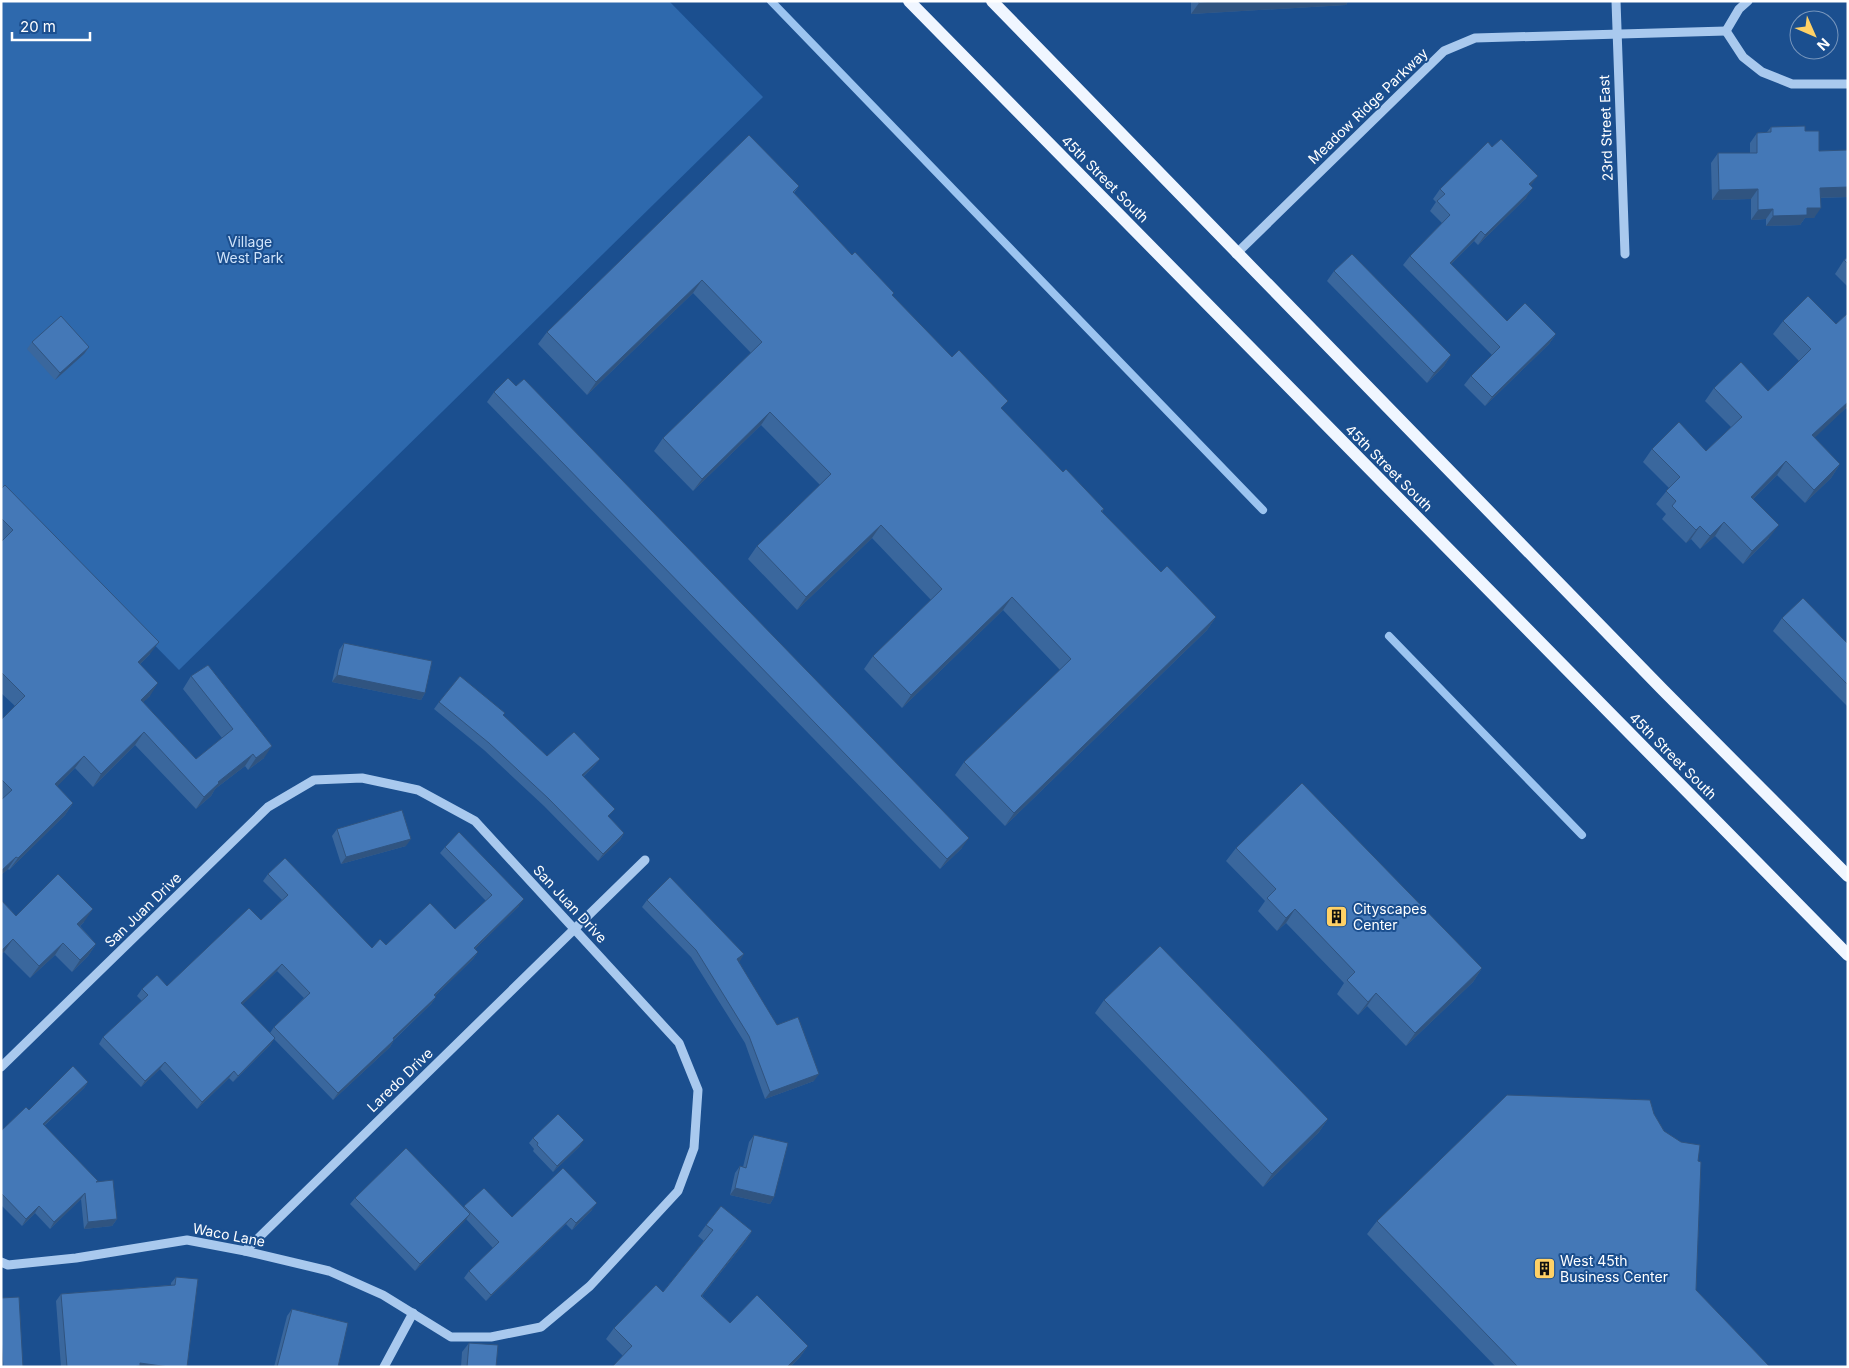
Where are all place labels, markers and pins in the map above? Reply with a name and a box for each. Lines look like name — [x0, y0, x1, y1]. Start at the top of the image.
place label: Cityscapes Center — [1353, 900, 1427, 933]
building icon: Cityscapes Center — [1325, 905, 1349, 929]
place label: West 45th Business Center — [1560, 1252, 1668, 1285]
building icon: West 45th Business Center — [1532, 1257, 1556, 1281]

